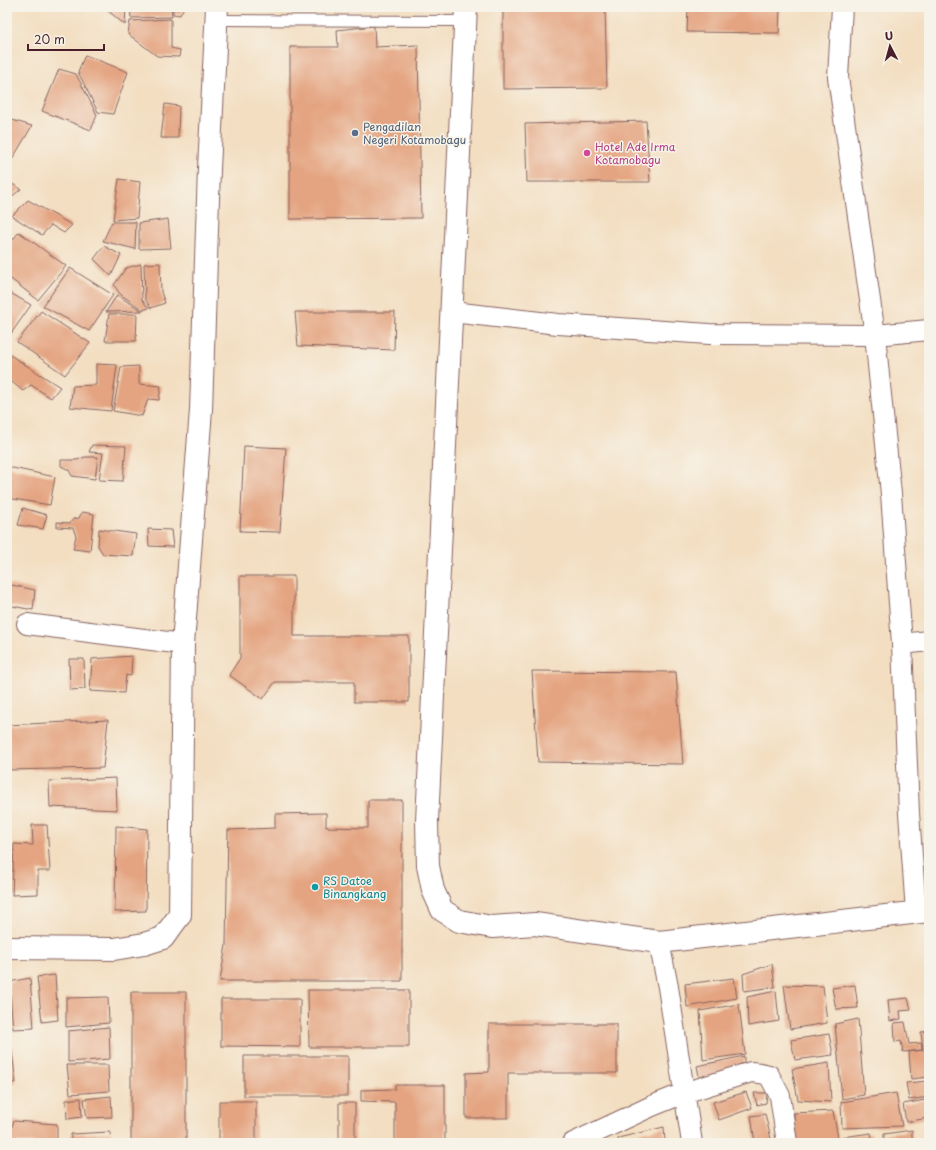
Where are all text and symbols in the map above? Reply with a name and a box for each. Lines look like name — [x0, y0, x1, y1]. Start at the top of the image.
scale bar — [28, 26, 104, 52]
north arrow — [870, 26, 910, 66]
text: U — [884, 27, 894, 44]
text: 20 m — [34, 30, 65, 48]
place label: Pengadilan Negeri Kotamobagu — [363, 118, 466, 148]
marker: Pengadilan Negeri Kotamobagu — [350, 128, 360, 138]
place label: Hotel Ade Irma Kotamobagu — [595, 138, 676, 168]
marker: Hotel Ade Irma Kotamobagu — [582, 148, 592, 158]
place label: RS Datoe Binangkang — [323, 872, 386, 902]
marker: RS Datoe Binangkang — [310, 882, 320, 892]

